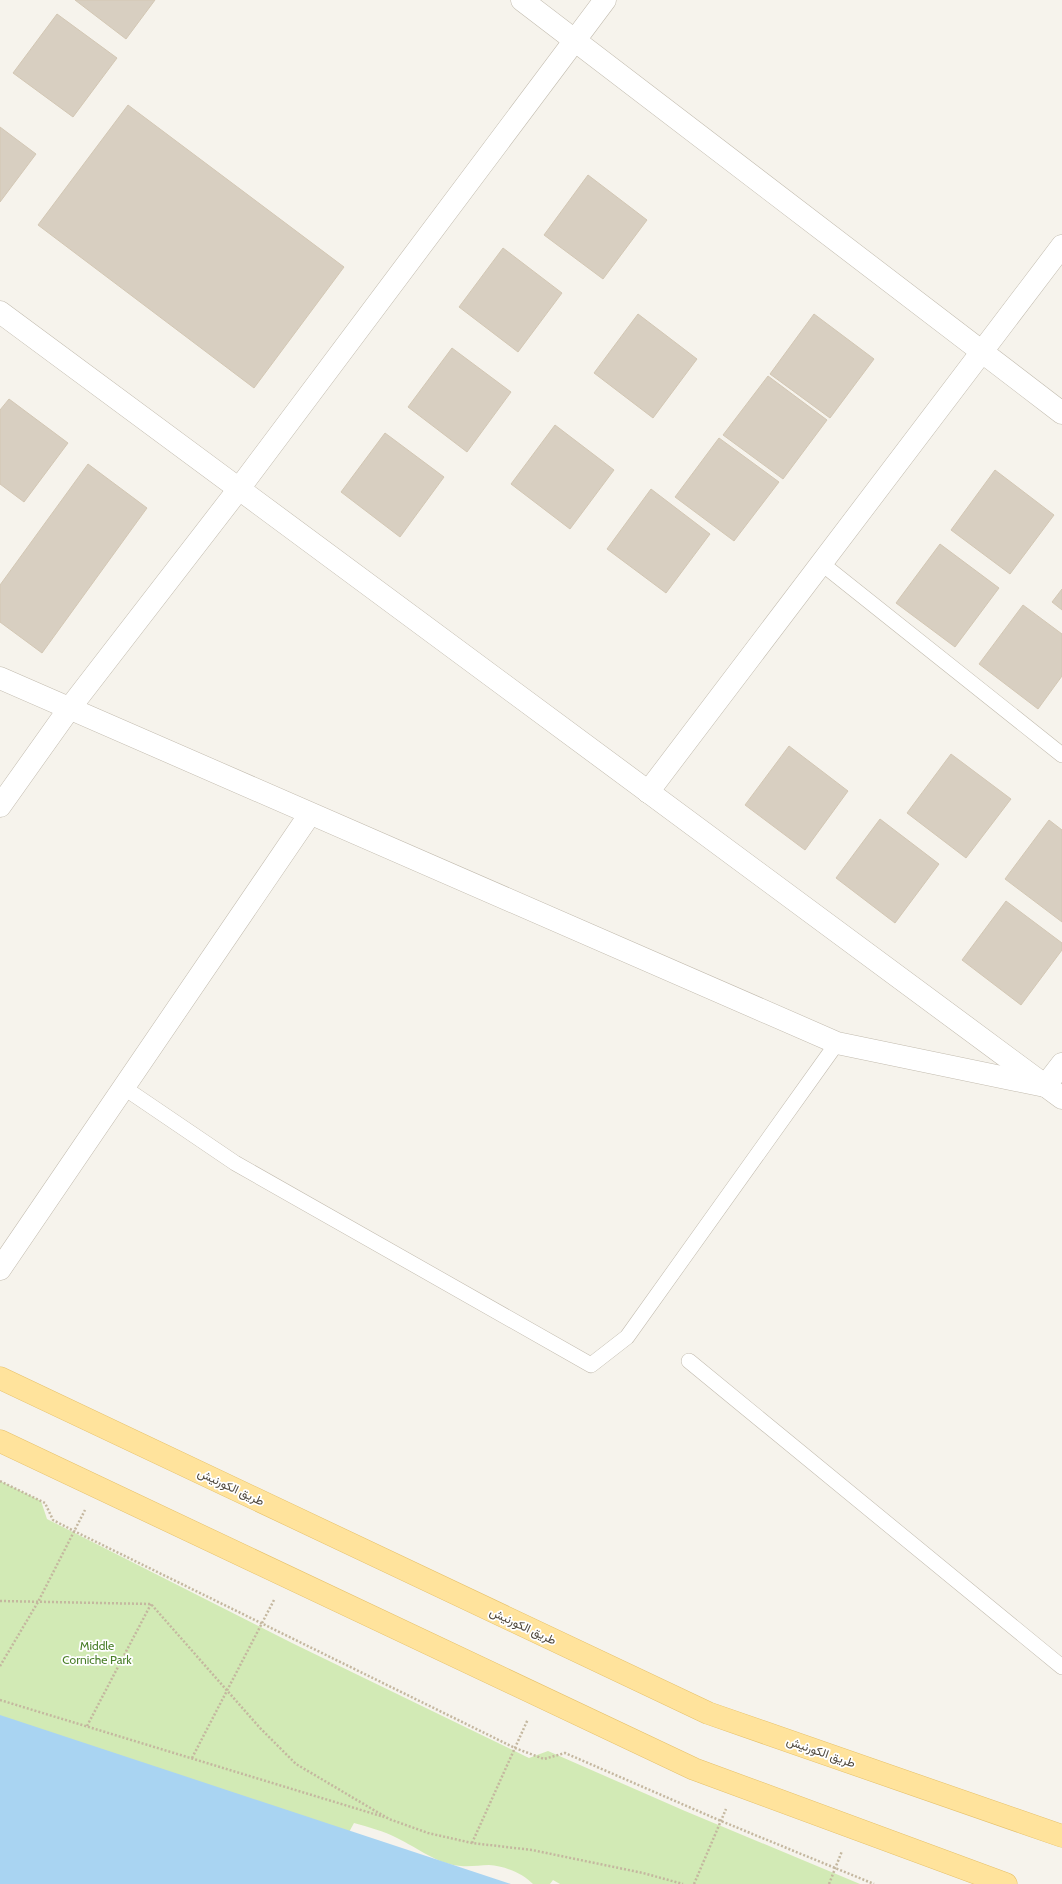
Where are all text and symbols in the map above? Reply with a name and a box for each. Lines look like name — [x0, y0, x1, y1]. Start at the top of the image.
street label: طريق الكورنيش — [195, 1465, 267, 1509]
street label: طريق الكورنيش — [487, 1604, 559, 1648]
park label: Middle Corniche Park — [62, 1638, 132, 1667]
street label: طريق الكورنيش — [784, 1733, 858, 1771]

